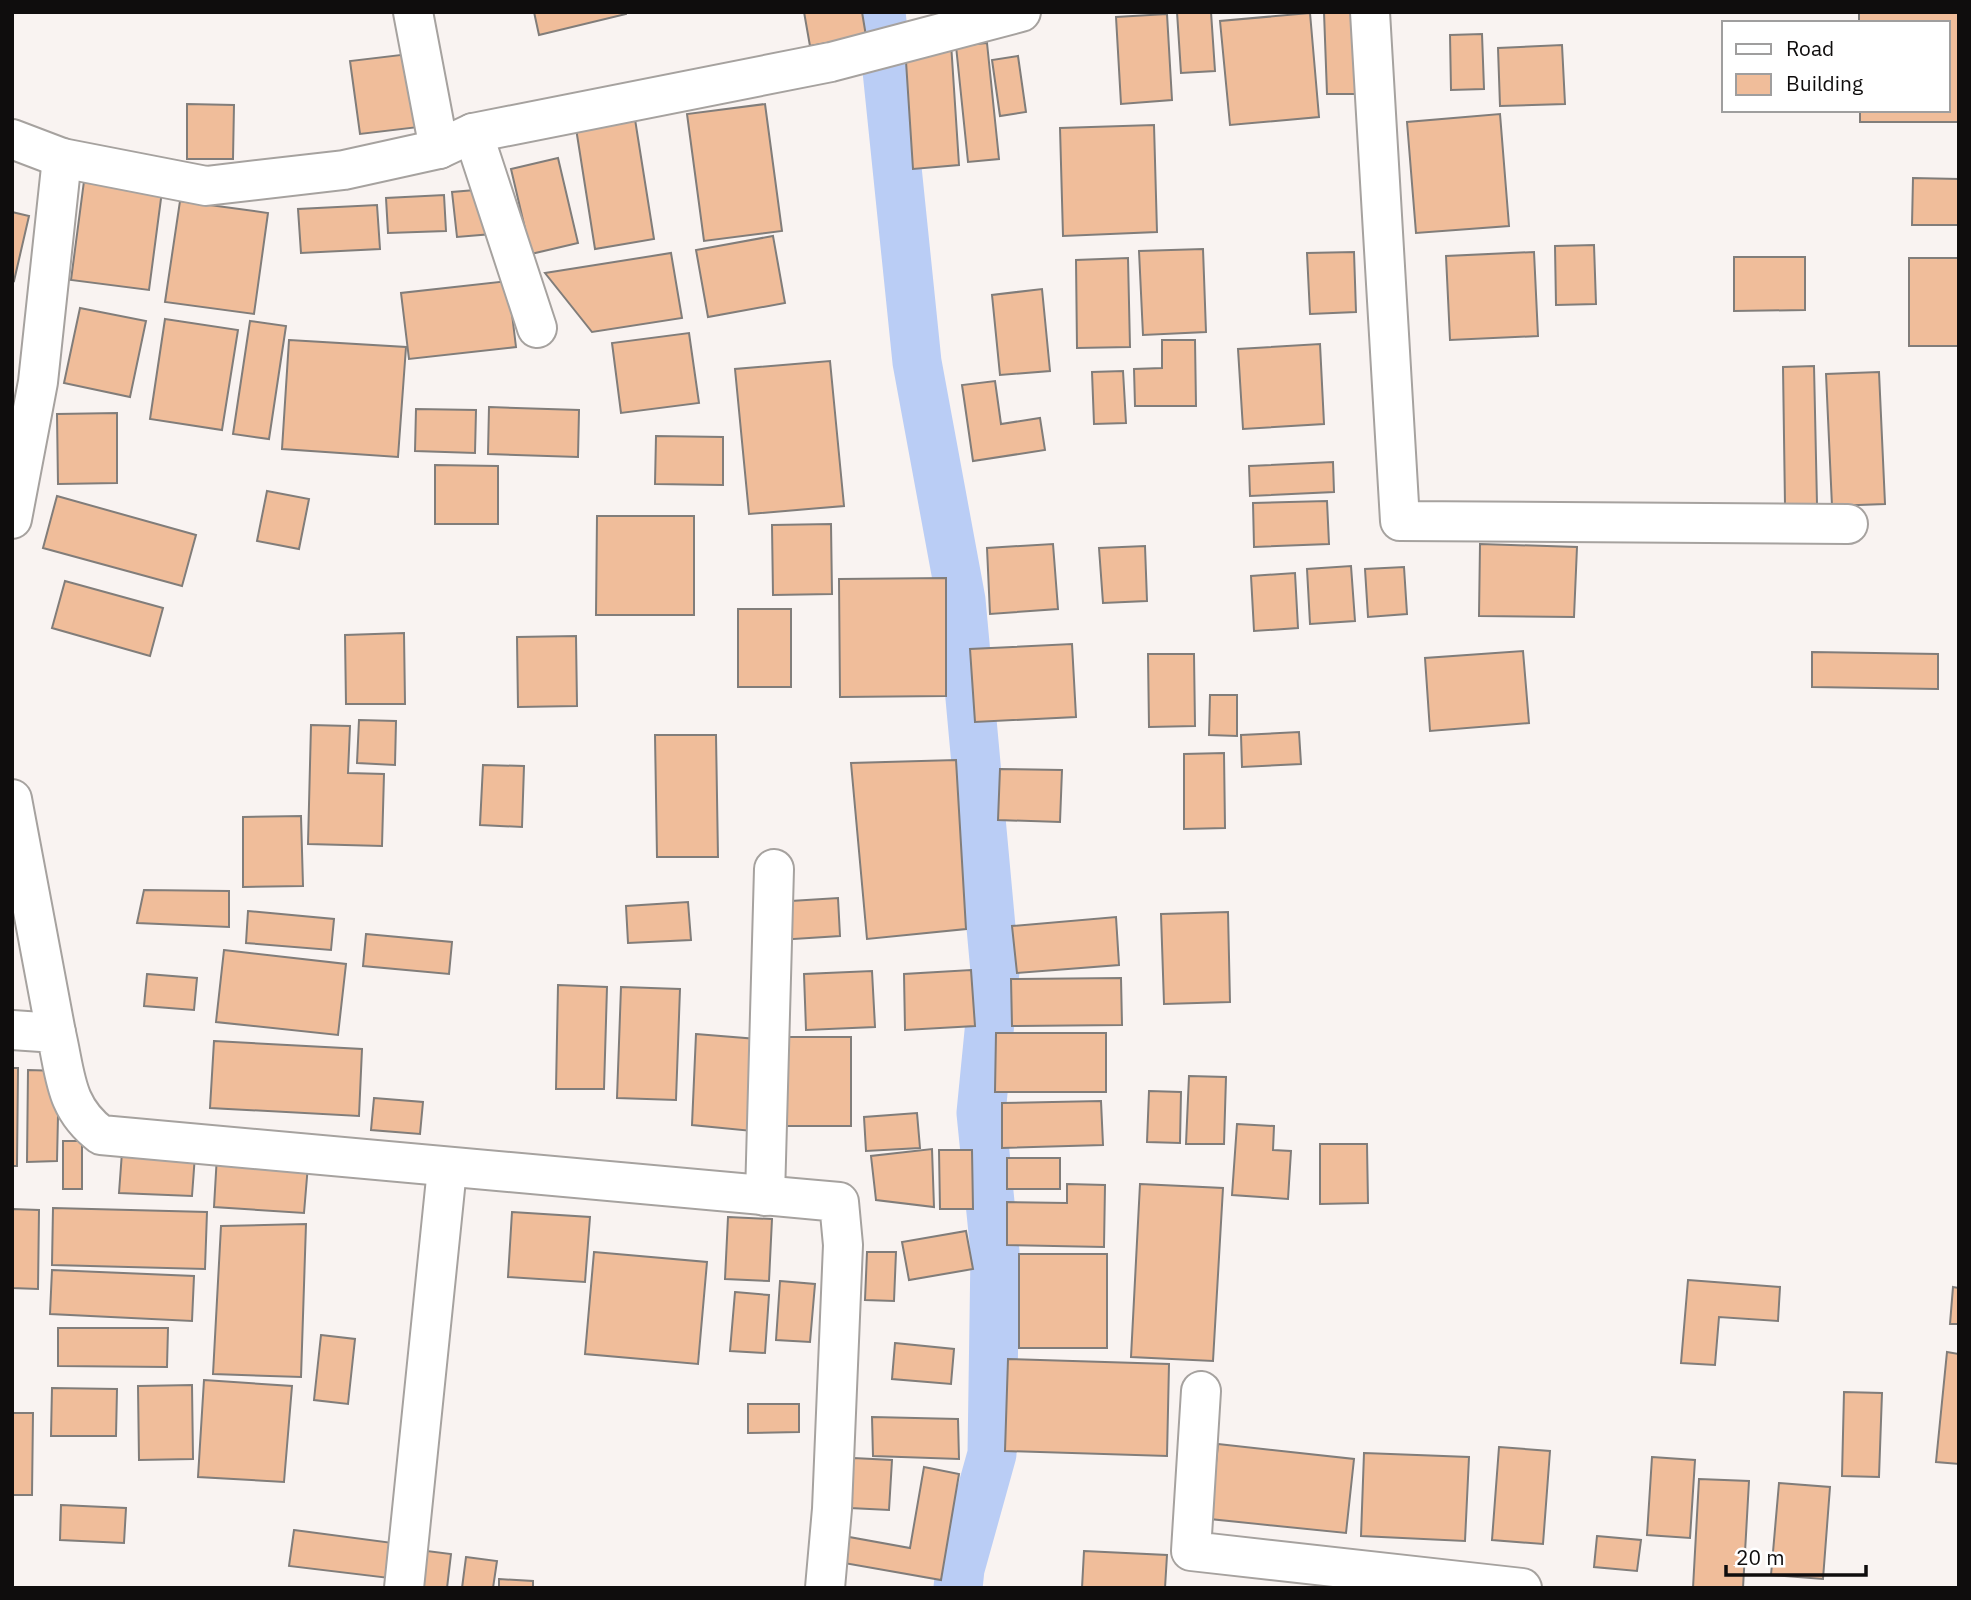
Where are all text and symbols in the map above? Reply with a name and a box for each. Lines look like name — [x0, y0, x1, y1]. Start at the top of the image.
legend — [1722, 21, 1950, 112]
text: Road — [1786, 34, 1834, 62]
text: Building — [1786, 69, 1863, 97]
scale bar — [1726, 1534, 1866, 1578]
text: 20 m — [1736, 1543, 1785, 1571]

